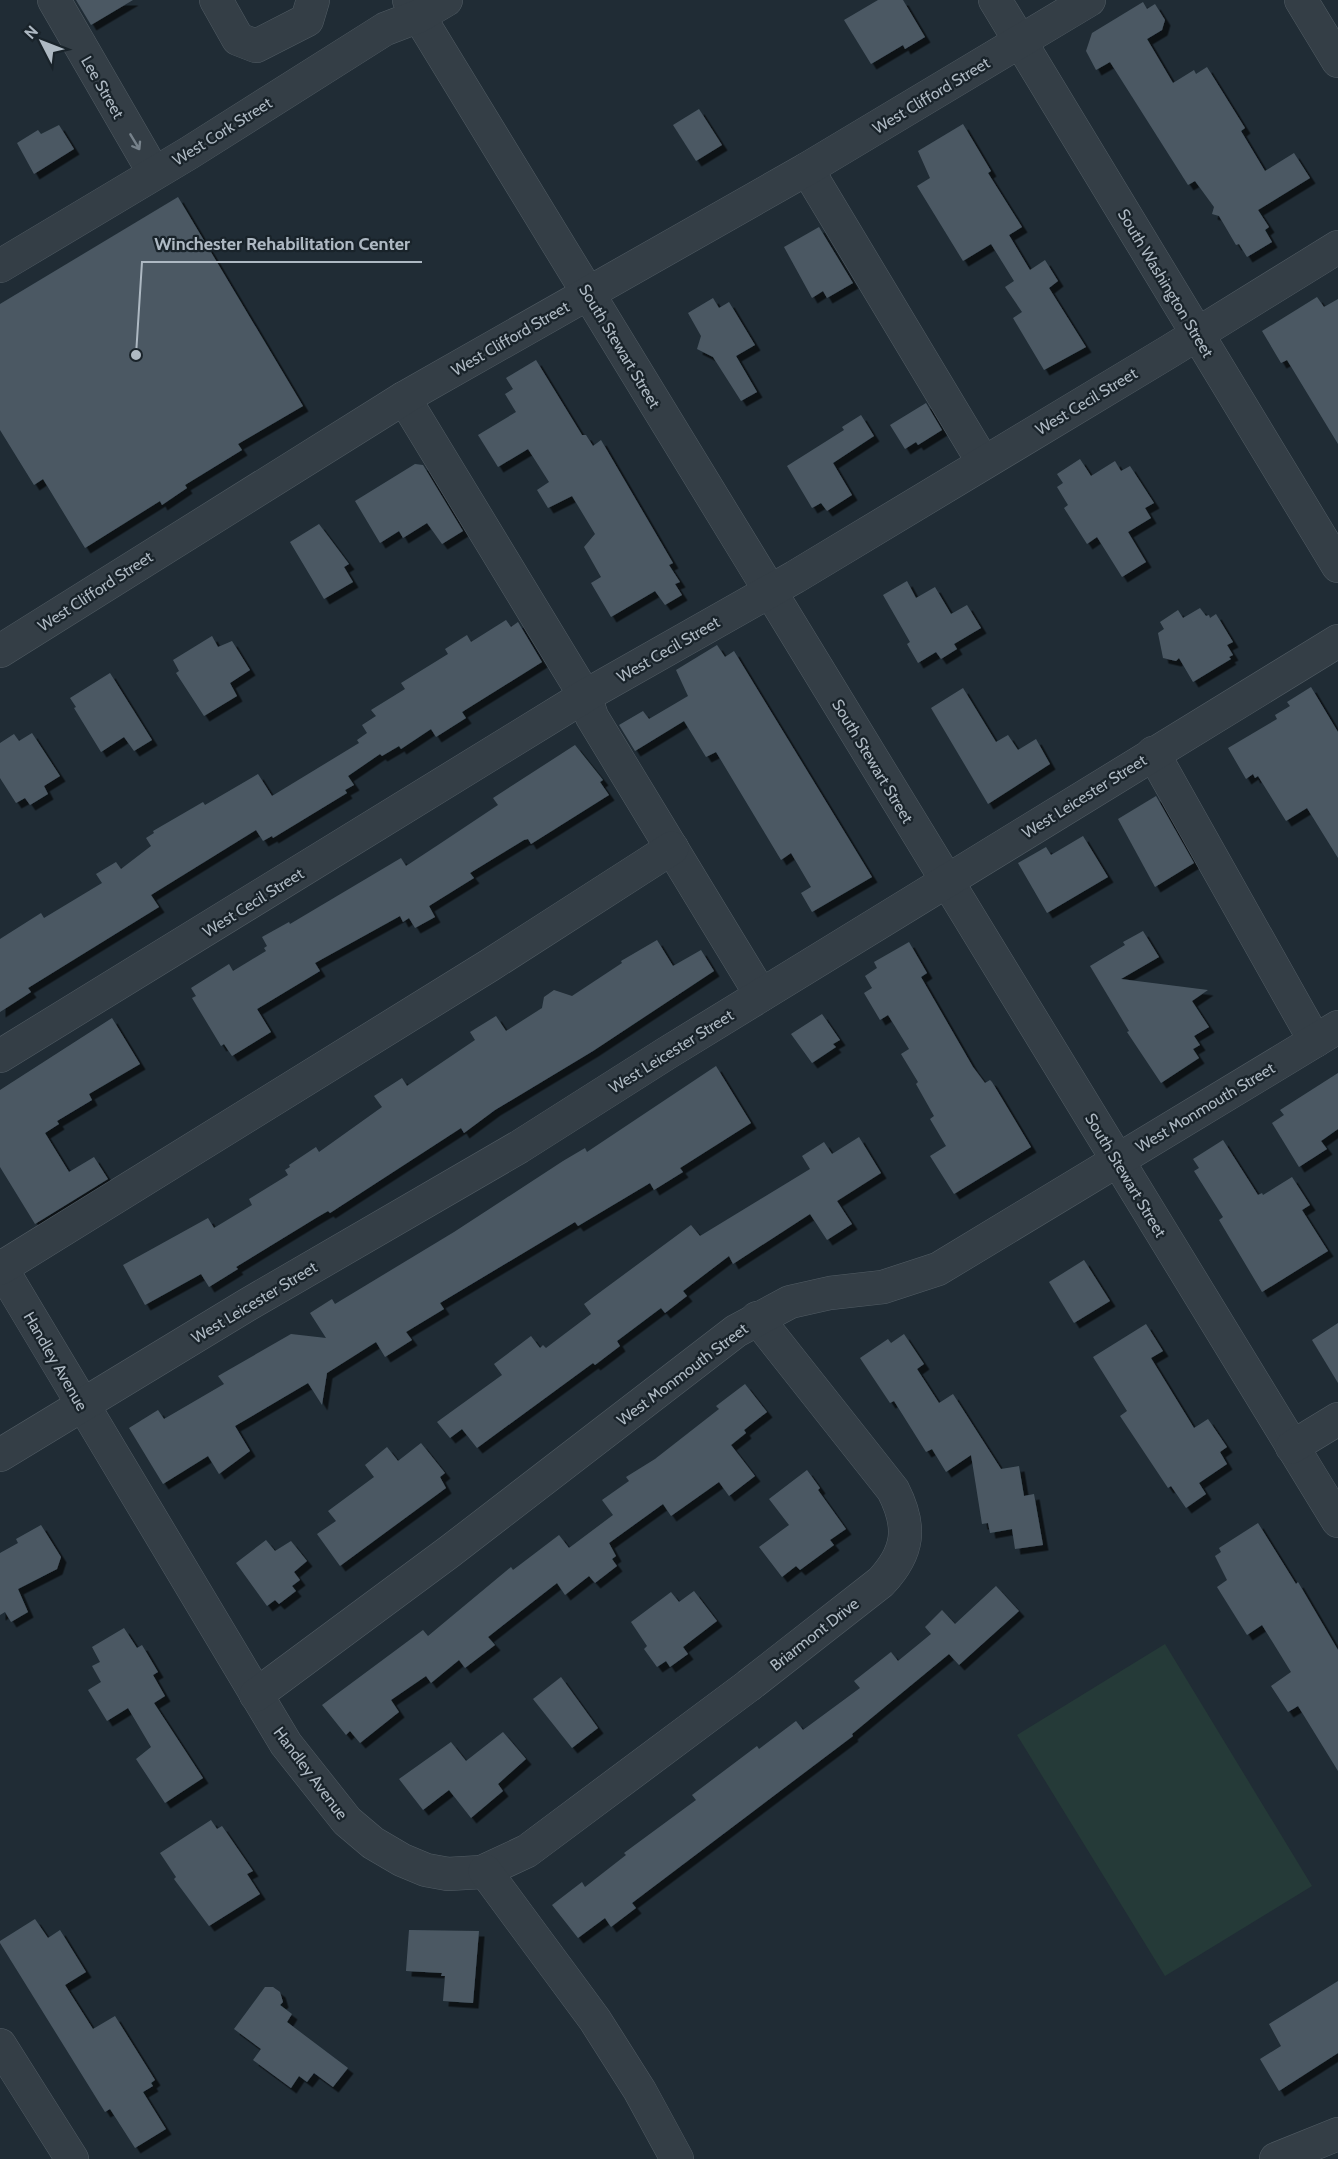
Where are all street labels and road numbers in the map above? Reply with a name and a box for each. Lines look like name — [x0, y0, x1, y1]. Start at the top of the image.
street label: Lee Street — [77, 53, 128, 122]
street label: West Clifford Street — [869, 53, 994, 138]
street label: West Cork Street — [169, 93, 276, 170]
street label: South Washington Street — [1114, 206, 1218, 361]
street label: South Stewart Street — [575, 281, 664, 412]
street label: West Clifford Street — [448, 297, 573, 380]
street label: West Cecil Street — [1032, 363, 1141, 439]
street label: West Clifford Street — [34, 547, 157, 636]
street label: West Cecil Street — [614, 612, 723, 686]
street label: South Stewart Street — [828, 696, 917, 827]
street label: West Leicester Street — [1019, 750, 1150, 842]
street label: West Cecil Street — [199, 863, 308, 941]
street label: West Leicester Street — [606, 1005, 737, 1097]
street label: West Monmouth Street — [1132, 1058, 1279, 1156]
street label: South Stewart Street — [1081, 1110, 1170, 1241]
street label: West Leicester Street — [188, 1257, 321, 1347]
street label: Handley Avenue — [20, 1308, 92, 1414]
street label: West Monmouth Street — [613, 1319, 752, 1430]
street label: Briarmont Drive — [766, 1594, 862, 1675]
street label: Handley Avenue — [270, 1723, 352, 1823]

